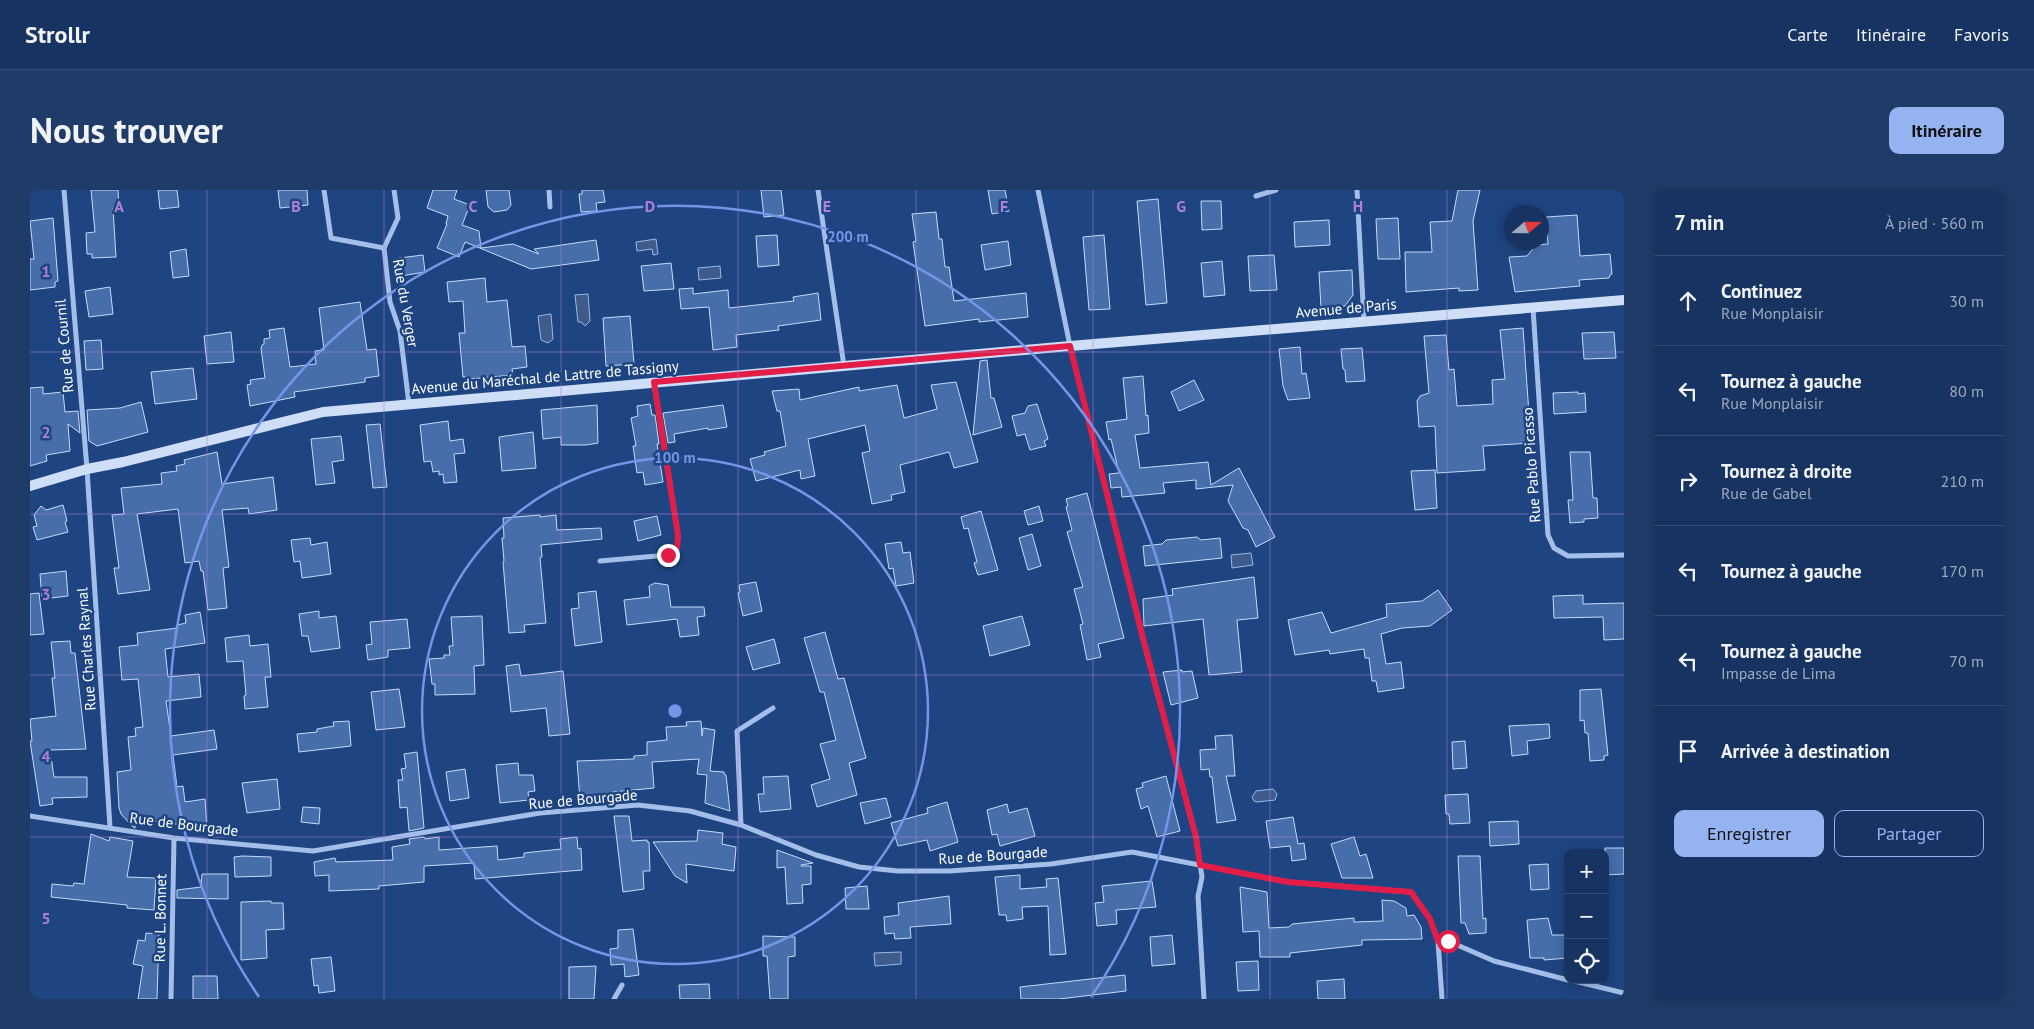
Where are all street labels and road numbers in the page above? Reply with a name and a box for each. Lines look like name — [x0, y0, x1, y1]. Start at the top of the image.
street label: Rue du Verger — [389, 257, 423, 349]
street label: Avenue de Paris — [1295, 294, 1397, 322]
street label: Rue de Cournil — [50, 298, 78, 394]
street label: Avenue du Maréchal de Lattre de Tassigny — [410, 356, 680, 398]
street label: Rue Pablo Picasso — [1517, 407, 1545, 523]
street label: Rue Charles Raynal — [72, 586, 100, 711]
street label: Rue de Bourgade — [528, 785, 638, 813]
street label: Rue de Bourgade — [129, 808, 239, 840]
street label: Rue de Bourgade — [938, 842, 1048, 868]
street label: Rue L. Bonnet — [150, 874, 170, 962]

